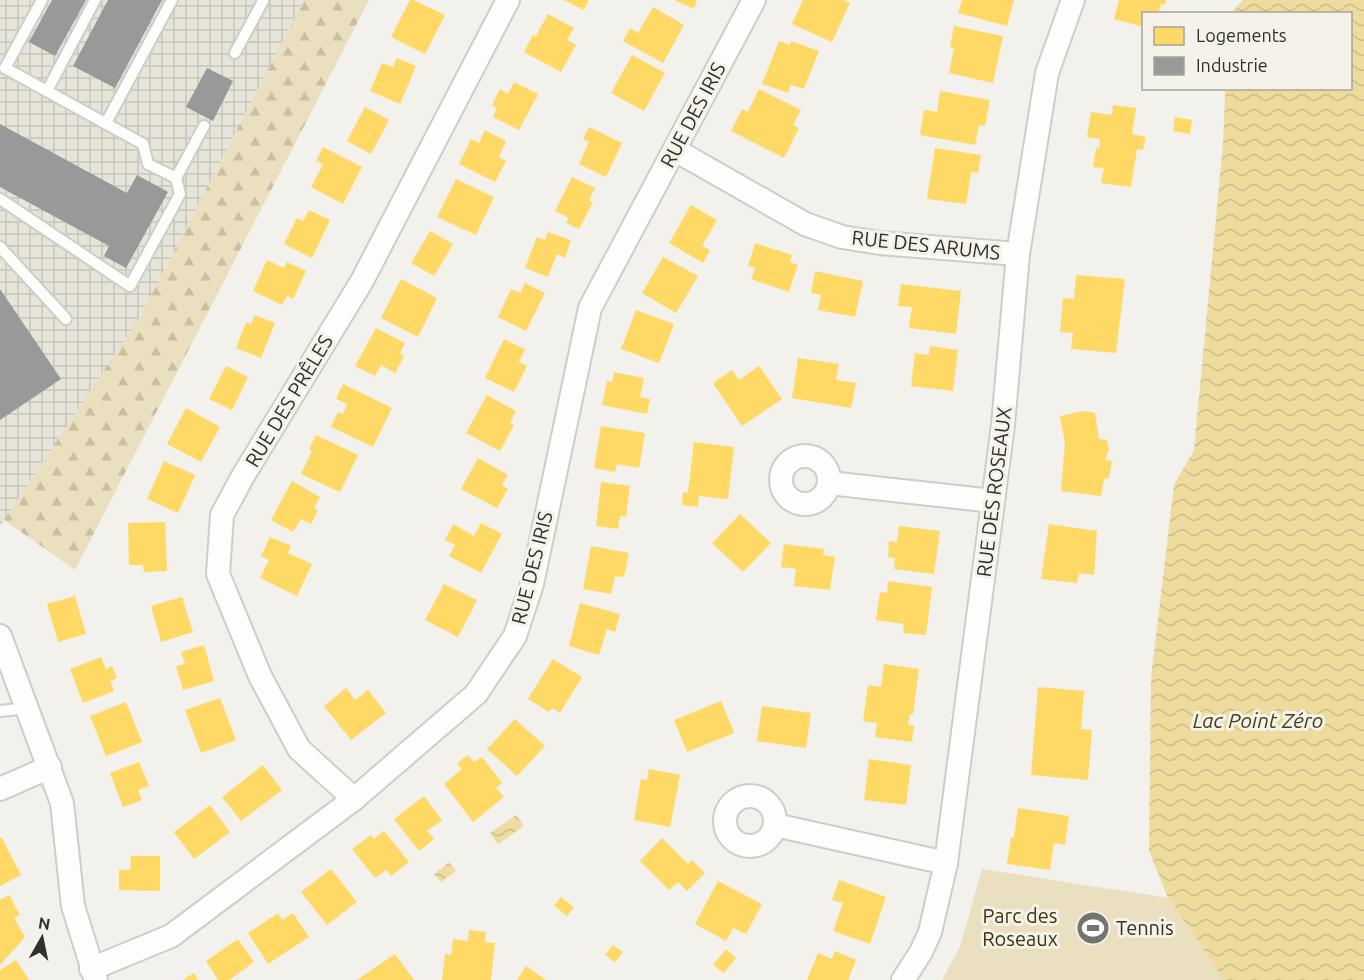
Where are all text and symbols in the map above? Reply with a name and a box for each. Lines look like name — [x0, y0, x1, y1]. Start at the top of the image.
legend — [1142, 12, 1352, 90]
text: Logements — [1196, 25, 1287, 45]
text: Industrie — [1196, 55, 1268, 75]
street label: RUE DES IRIS — [655, 58, 730, 171]
street label: RUE DES ARUMS — [851, 225, 1002, 264]
street label: RUE DES PRÊLES — [240, 331, 337, 471]
street label: RUE DES ROSEAUX — [972, 406, 1015, 578]
street label: RUE DES IRIS — [506, 509, 557, 627]
water label: Lac Point Zéro — [1193, 708, 1323, 732]
park label: Parc des Roseaux — [982, 904, 1058, 950]
north arrow — [12, 908, 72, 968]
sports icon: Tennis — [1075, 910, 1111, 946]
text: N — [37, 913, 52, 933]
place label: Tennis — [1116, 916, 1174, 939]

